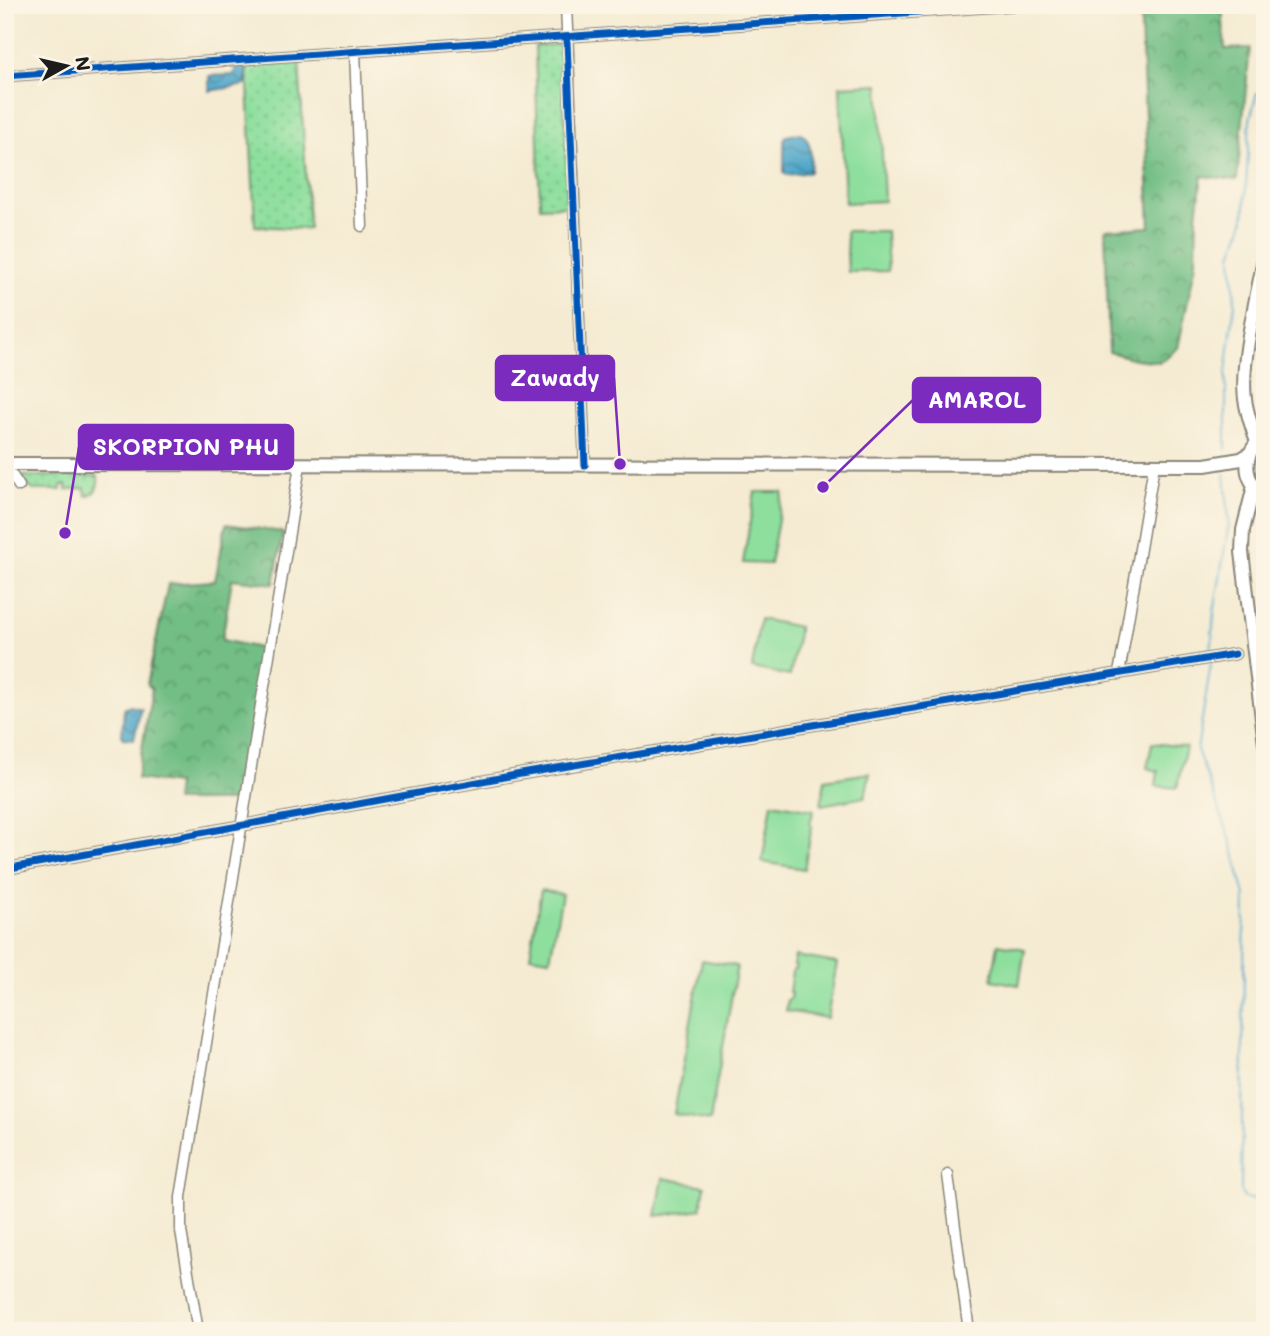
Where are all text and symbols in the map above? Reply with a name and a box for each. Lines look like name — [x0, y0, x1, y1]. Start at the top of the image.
north arrow — [32, 32, 102, 102]
text: N — [70, 55, 97, 72]
callout: Zawady — [496, 356, 614, 400]
text: Zawady — [510, 362, 600, 392]
callout: AMAROL — [913, 378, 1040, 422]
text: AMAROL — [928, 384, 1026, 414]
callout: SKORPION PHU — [79, 425, 293, 469]
text: SKORPION PHU — [93, 431, 279, 461]

